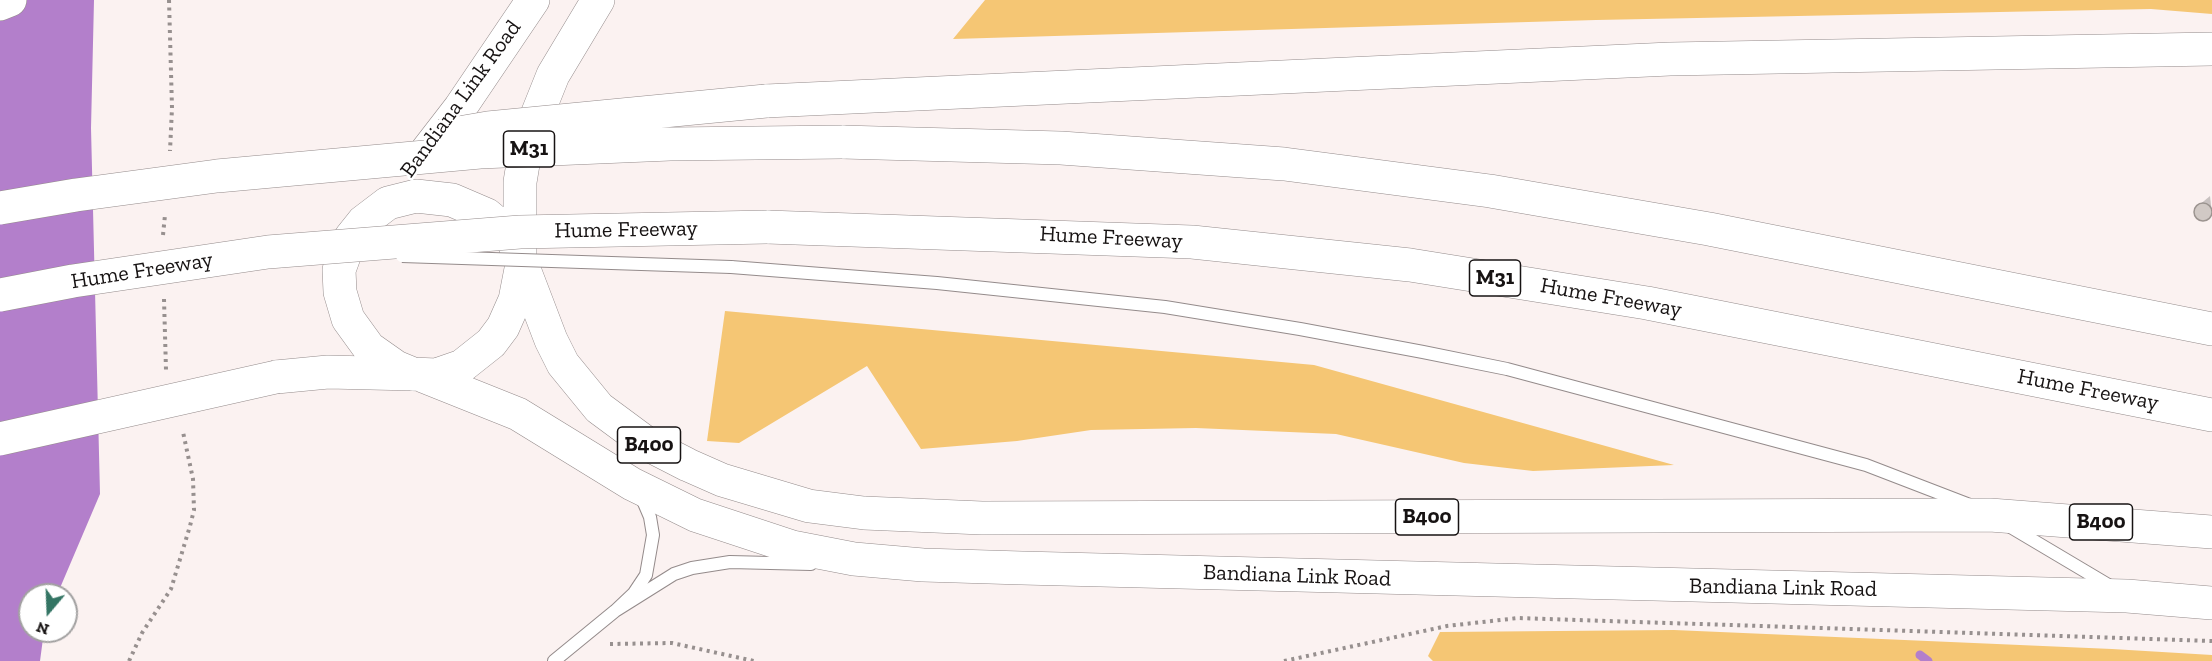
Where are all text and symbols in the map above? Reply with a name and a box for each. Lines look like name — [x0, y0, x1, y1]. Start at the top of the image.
street label: Bandiana Link Road — [395, 15, 527, 183]
road number: M31 — [504, 131, 554, 167]
street label: Hume Freeway — [554, 216, 698, 244]
street label: Hume Freeway — [1039, 221, 1183, 255]
street label: Hume Freeway — [69, 247, 215, 295]
road number: M31 — [1470, 260, 1520, 296]
street label: Hume Freeway — [1538, 273, 1684, 323]
street label: Hume Freeway — [2015, 363, 2161, 417]
road number: B400 — [618, 427, 680, 463]
road number: B400 — [1396, 499, 1458, 535]
road number: B400 — [2070, 504, 2132, 540]
street label: Bandiana Link Road — [1203, 560, 1391, 592]
street label: Bandiana Link Road — [1689, 573, 1877, 603]
north arrow — [18, 583, 78, 643]
text: N — [34, 618, 51, 640]

